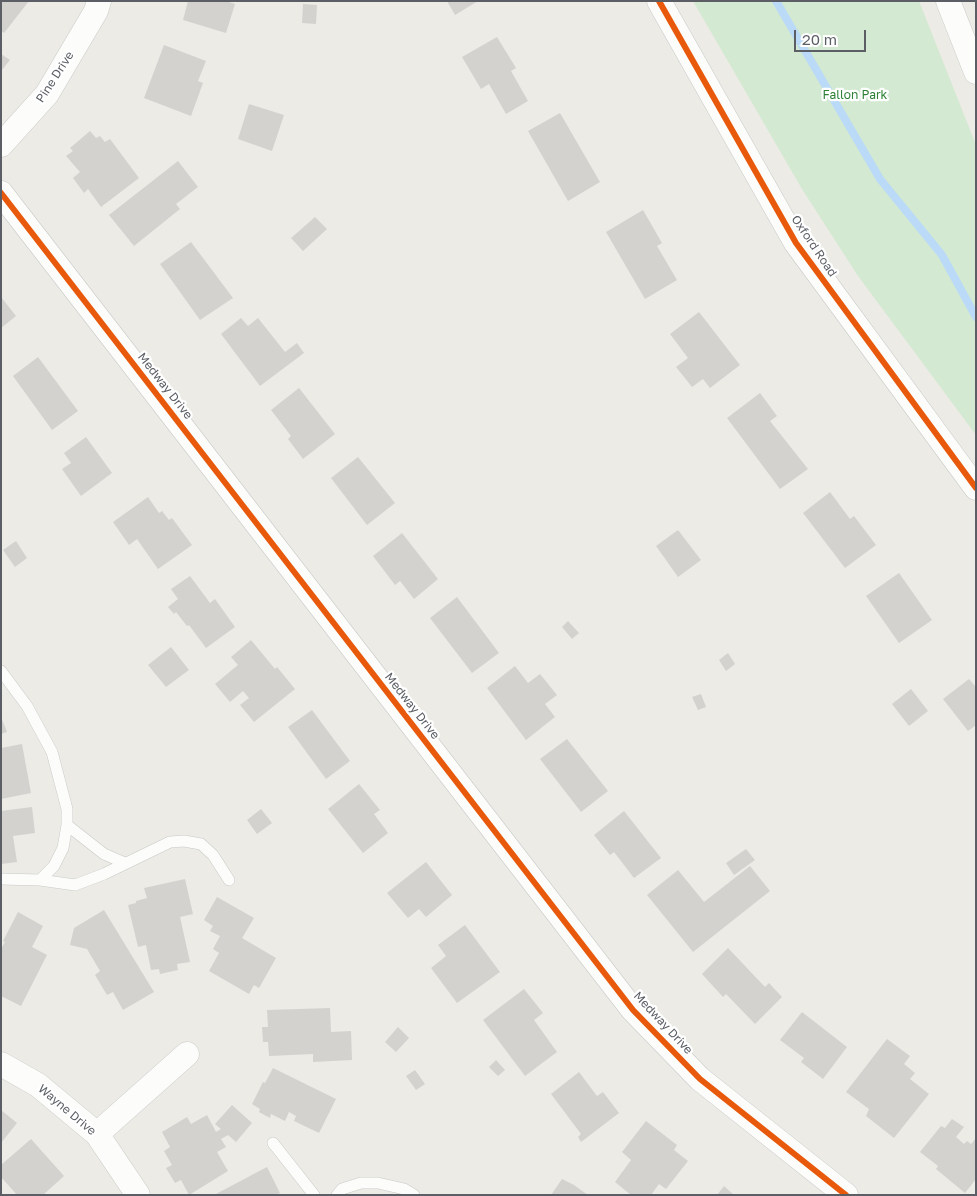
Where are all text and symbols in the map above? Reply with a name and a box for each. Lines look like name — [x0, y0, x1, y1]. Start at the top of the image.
scale bar — [797, 20, 870, 52]
text: 20 m — [802, 30, 837, 48]
street label: Pine Drive — [33, 49, 77, 105]
park label: Fallon Park — [823, 88, 887, 102]
street label: Oxford Road — [788, 212, 840, 280]
street label: Medway Drive — [135, 350, 195, 422]
street label: Medway Drive — [382, 670, 442, 742]
street label: Medway Drive — [630, 989, 696, 1057]
street label: Wayne Drive — [35, 1082, 99, 1138]

